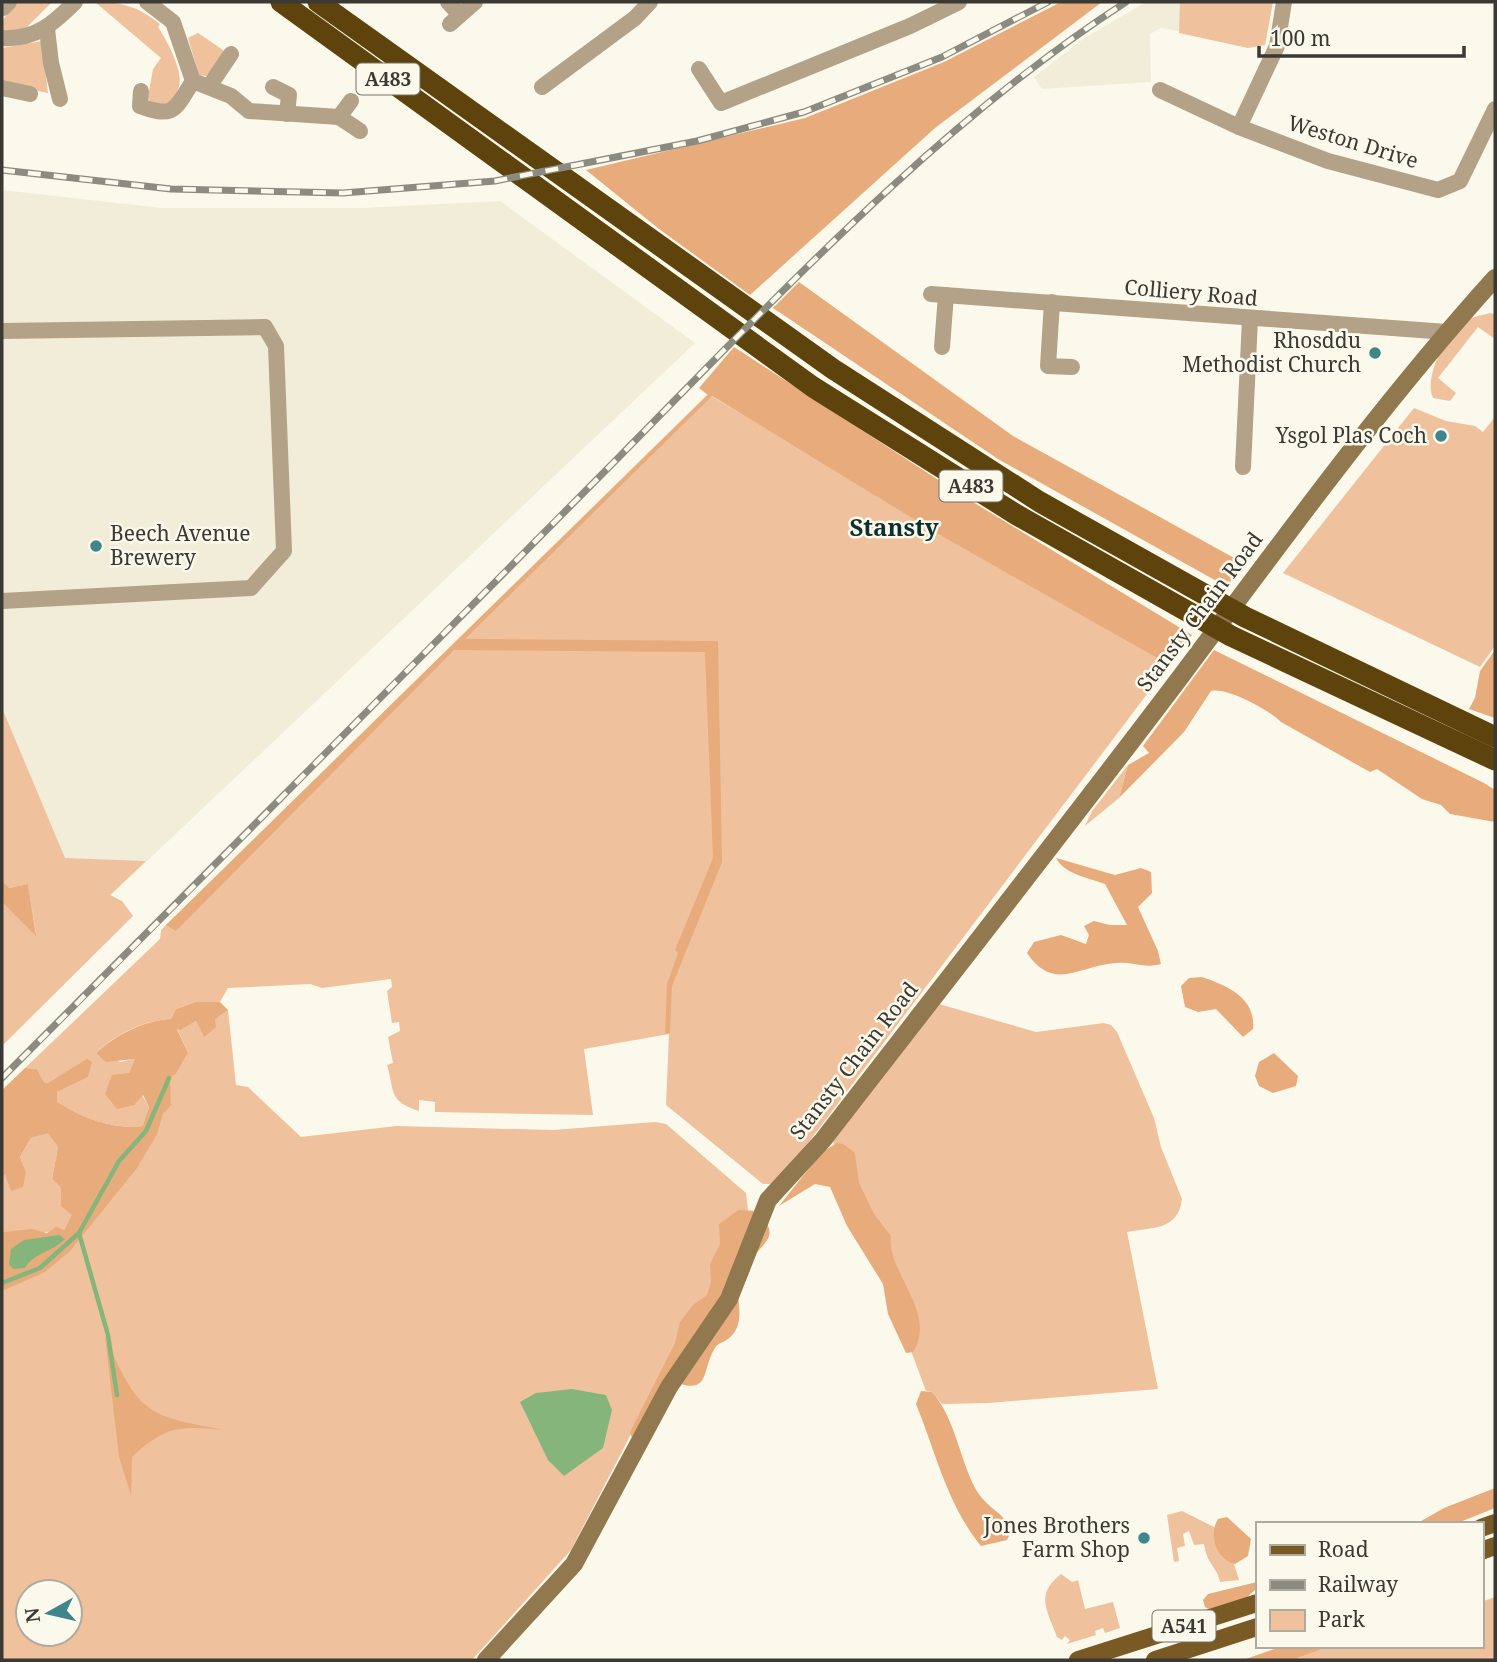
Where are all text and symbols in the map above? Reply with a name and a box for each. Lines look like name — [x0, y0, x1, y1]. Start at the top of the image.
scale bar — [1259, 14, 1464, 58]
text: 100 m — [1270, 24, 1331, 52]
road number: A483 — [356, 64, 420, 94]
street label: Weston Drive — [1285, 108, 1422, 174]
street label: Colliery Road — [1123, 272, 1259, 312]
place label: Rhosddu Methodist Church — [1182, 326, 1361, 378]
marker: Rhosddu Methodist Church — [1367, 345, 1383, 361]
place label: Ysgol Plas Coch — [1275, 421, 1427, 449]
marker: Ysgol Plas Coch — [1433, 428, 1449, 444]
road number: A483 — [940, 471, 1002, 502]
district label: Stansty — [849, 510, 939, 543]
place label: Beech Avenue Brewery — [110, 519, 250, 571]
street label: Stansty Chain Road — [1130, 526, 1268, 697]
marker: Beech Avenue Brewery — [88, 538, 104, 554]
street label: Stansty Chain Road — [783, 976, 924, 1145]
place label: Jones Brothers Farm Shop — [983, 1511, 1130, 1563]
legend — [1256, 1522, 1483, 1648]
marker: Jones Brothers Farm Shop — [1136, 1530, 1152, 1546]
text: Road — [1318, 1535, 1369, 1563]
text: Railway — [1318, 1570, 1398, 1598]
north arrow — [14, 1578, 84, 1648]
text: Park — [1318, 1605, 1365, 1633]
text: N — [18, 1606, 46, 1625]
road number: A541 — [1152, 1610, 1216, 1642]

